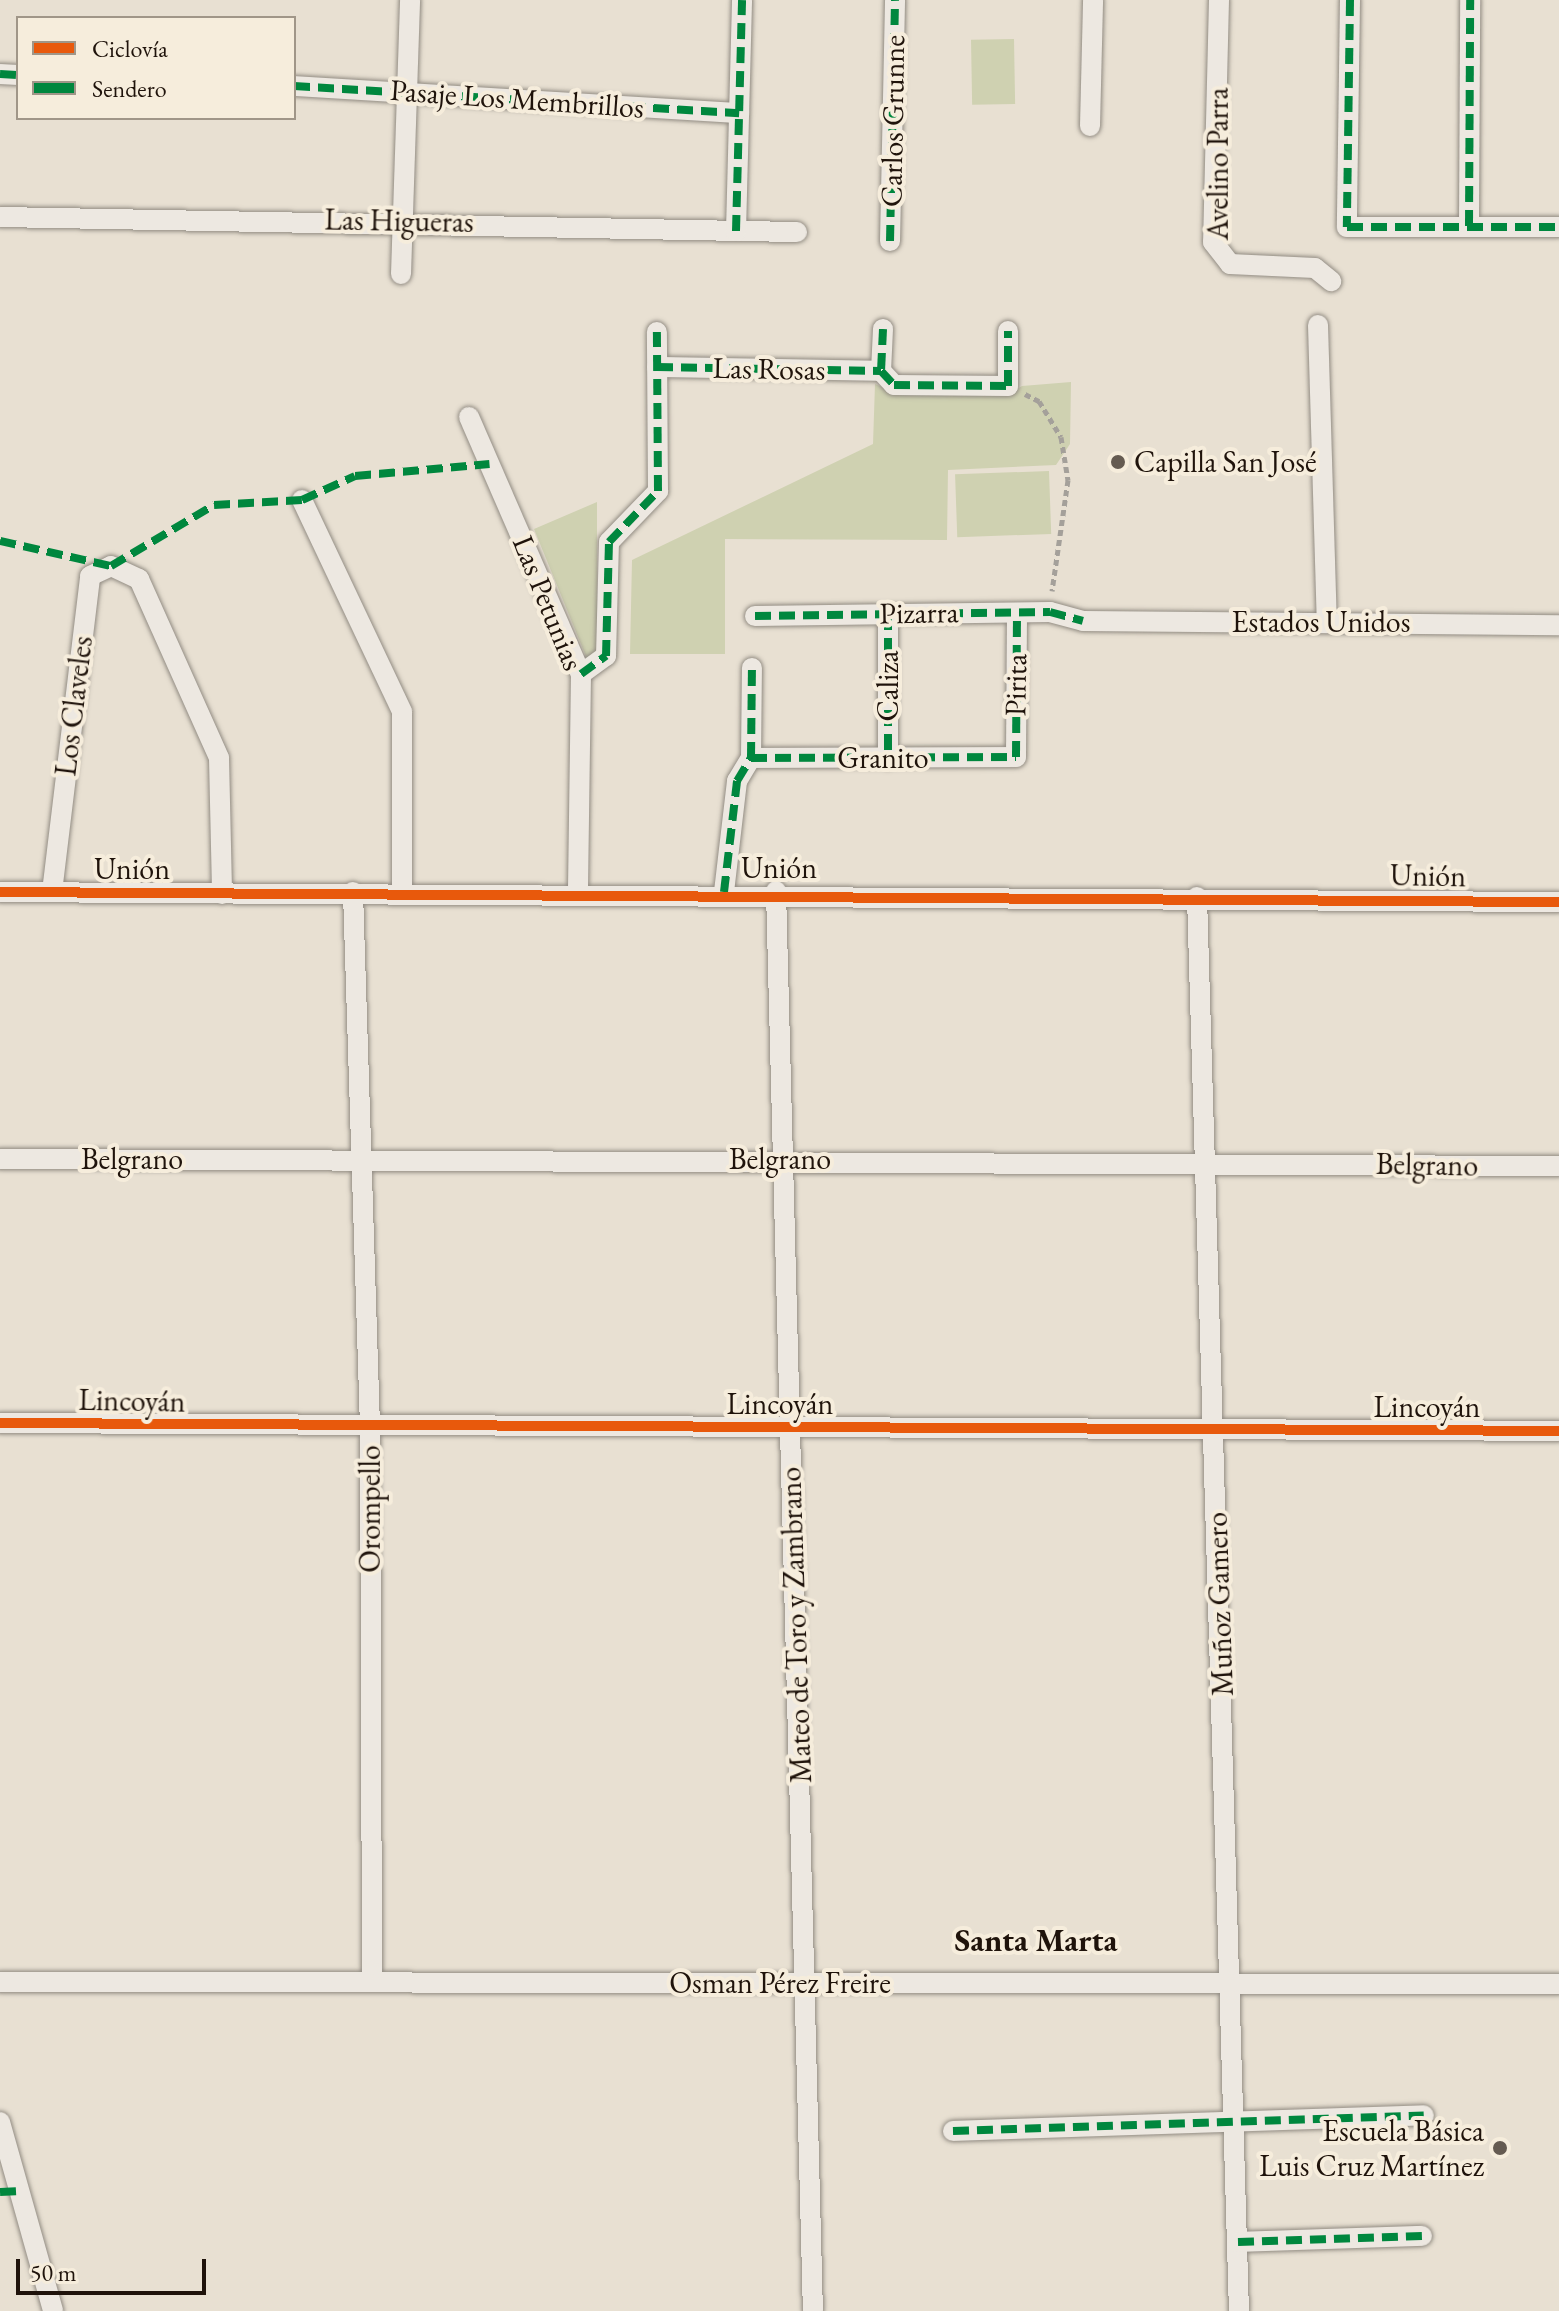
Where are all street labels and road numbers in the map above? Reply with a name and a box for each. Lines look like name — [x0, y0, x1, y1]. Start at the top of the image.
street label: Carlos Grunne — [874, 35, 912, 207]
street label: Pasaje Los Membrillos — [389, 72, 645, 126]
street label: Avelino Parra — [1200, 87, 1236, 241]
street label: Las Higueras — [324, 202, 474, 240]
street label: Las Rosas — [712, 350, 826, 388]
street label: Las Petunias — [505, 530, 591, 676]
street label: Pizarra — [879, 594, 959, 632]
street label: Estados Unidos — [1232, 604, 1410, 640]
street label: Los Claveles — [48, 634, 100, 778]
street label: Caliza — [870, 650, 906, 722]
street label: Pirita — [997, 653, 1035, 717]
street label: Granito — [837, 740, 929, 776]
street label: Unión — [741, 850, 817, 886]
street label: Unión — [94, 851, 170, 887]
street label: Unión — [1390, 857, 1466, 895]
street label: Belgrano — [81, 1141, 183, 1177]
street label: Belgrano — [729, 1141, 831, 1177]
street label: Belgrano — [1376, 1146, 1478, 1184]
street label: Lincoyán — [78, 1382, 186, 1420]
street label: Lincoyán — [727, 1386, 833, 1422]
street label: Lincoyán — [1374, 1389, 1480, 1425]
street label: Orompello — [352, 1445, 388, 1573]
street label: Mateo de Toro y Zambrano — [772, 1466, 820, 1784]
street label: Muñoz Gamero — [1199, 1511, 1241, 1697]
street label: Osman Pérez Freire — [669, 1965, 891, 2001]

